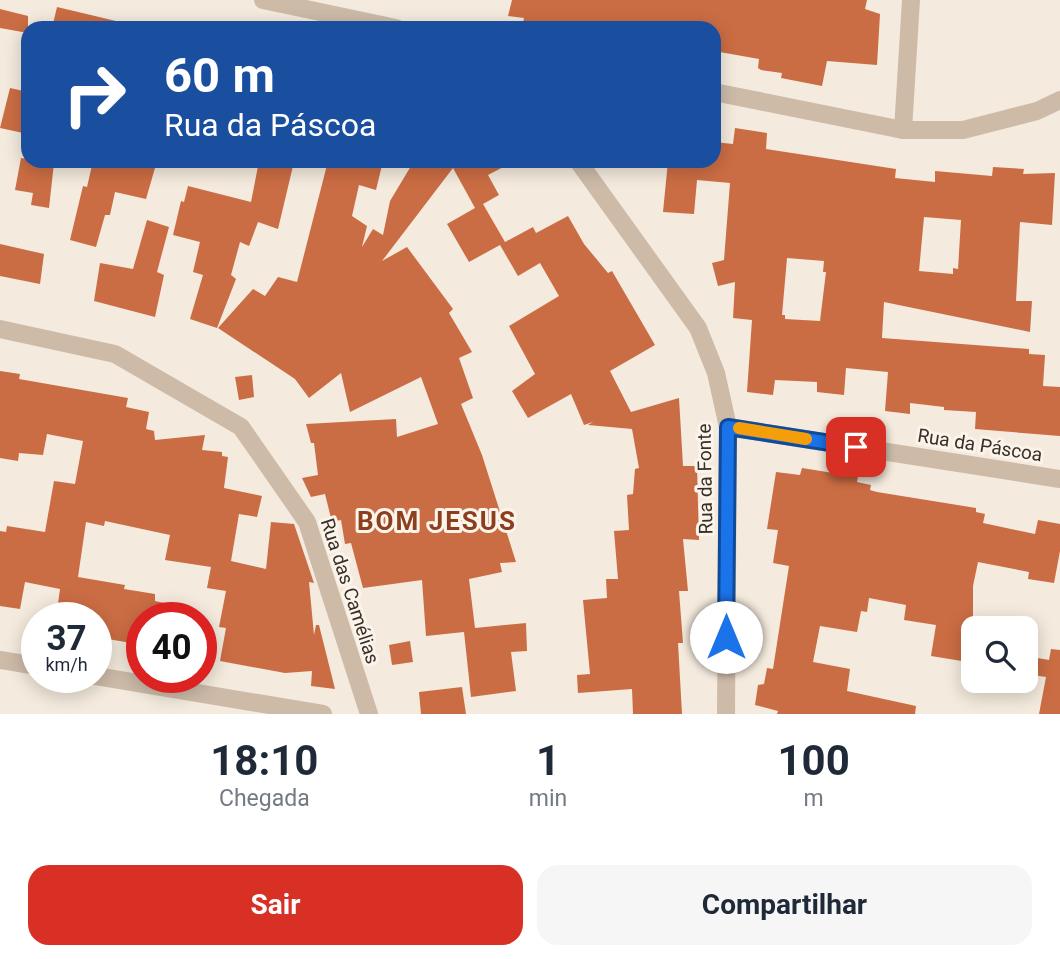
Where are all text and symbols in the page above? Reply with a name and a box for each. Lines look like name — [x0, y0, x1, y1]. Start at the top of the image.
text: 60 m — [164, 47, 275, 104]
icon: right — [49, 49, 140, 140]
text: Rua da Páscoa — [164, 106, 376, 144]
pin — [826, 417, 886, 477]
street label: Rua da Fonte — [693, 423, 717, 535]
street label: Rua da Páscoa — [916, 424, 1044, 466]
icon: arrive — [837, 428, 875, 466]
district label: BOM JESUS — [357, 506, 517, 536]
street label: Rua das Camélias — [316, 515, 384, 667]
position arrow — [689, 600, 763, 674]
speed limit sign: 40 — [126, 602, 217, 693]
map controls — [961, 616, 1038, 693]
button: search — [961, 616, 1038, 693]
text: 37 — [46, 618, 87, 659]
text: km/h — [45, 654, 88, 675]
text: 18:10 — [210, 736, 318, 785]
text: 1 — [536, 736, 560, 785]
text: 100 — [777, 736, 850, 785]
text: Chegada — [219, 785, 310, 812]
text: min — [529, 785, 567, 812]
text: m — [804, 785, 824, 812]
button: Sair — [28, 865, 523, 945]
button: Compartilhar — [537, 865, 1032, 945]

